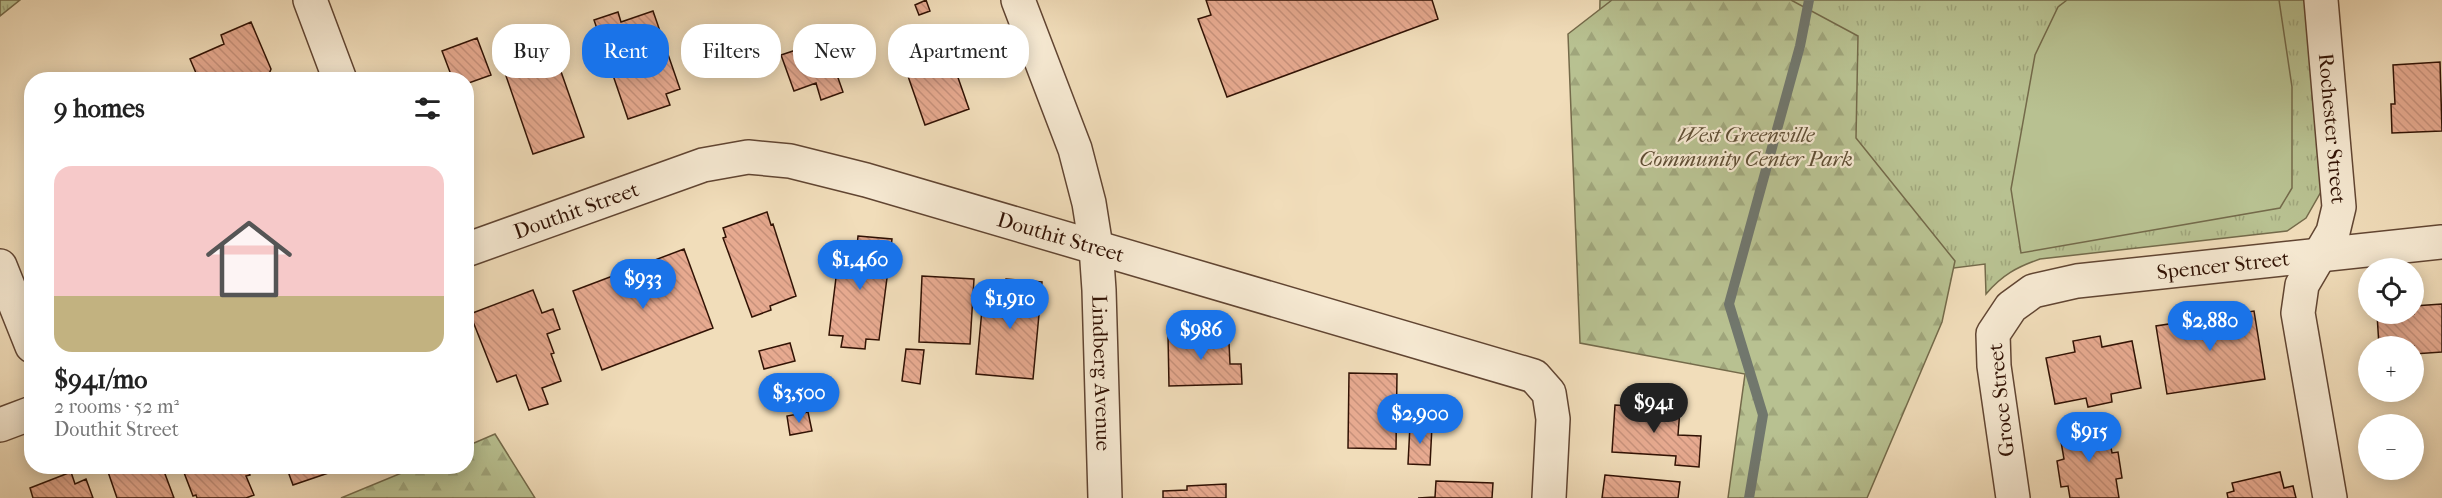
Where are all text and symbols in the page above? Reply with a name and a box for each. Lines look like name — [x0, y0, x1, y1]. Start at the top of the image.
chip: Buy — [492, 24, 570, 78]
chip: Rent — [582, 24, 669, 78]
chip: Filters — [681, 24, 781, 78]
chip: New — [793, 24, 876, 78]
chip: Apartment — [888, 24, 1029, 78]
street label: Rochester Street — [2314, 52, 2351, 205]
icon: filters — [411, 92, 444, 125]
text: 9 homes — [54, 93, 145, 124]
park label: West Greenville Community Center Park — [1639, 123, 1853, 171]
street label: Douthit Street — [510, 177, 642, 244]
icon: home — [195, 205, 303, 313]
street label: Douthit Street — [994, 207, 1128, 267]
pin: $1,460 — [811, 240, 909, 291]
street label: Spencer Street — [2155, 246, 2291, 284]
text: $1,460 — [832, 248, 888, 271]
map controls — [2358, 258, 2424, 480]
button: locate — [2358, 258, 2424, 324]
pin: $933 — [607, 259, 679, 310]
text: $933 — [624, 267, 662, 290]
pin: $1,910 — [961, 279, 1059, 330]
text: $1,910 — [985, 287, 1035, 310]
street label: Lindberg Avenue — [1087, 295, 1116, 451]
pin: $2,880 — [2161, 301, 2259, 352]
text: $2,880 — [2182, 309, 2238, 332]
pin: $986 — [1165, 310, 1237, 361]
text: $986 — [1180, 318, 1222, 341]
button: + — [2358, 336, 2424, 402]
street label: Groce Street — [1983, 342, 2019, 458]
text: $941/mo — [54, 364, 147, 395]
pin: $3,500 — [750, 373, 848, 424]
text: $3,500 — [772, 381, 826, 404]
pin: $941 — [1618, 383, 1690, 434]
text: $941 — [1634, 391, 1674, 414]
pin: $2,900 — [1371, 394, 1469, 445]
text: 2 rooms · 52 m² — [54, 395, 179, 418]
text: $2,900 — [1391, 402, 1449, 425]
pin: $915 — [2053, 412, 2125, 463]
button: − — [2358, 414, 2424, 480]
text: Douthit Street — [54, 418, 179, 441]
text: $915 — [2070, 420, 2108, 443]

